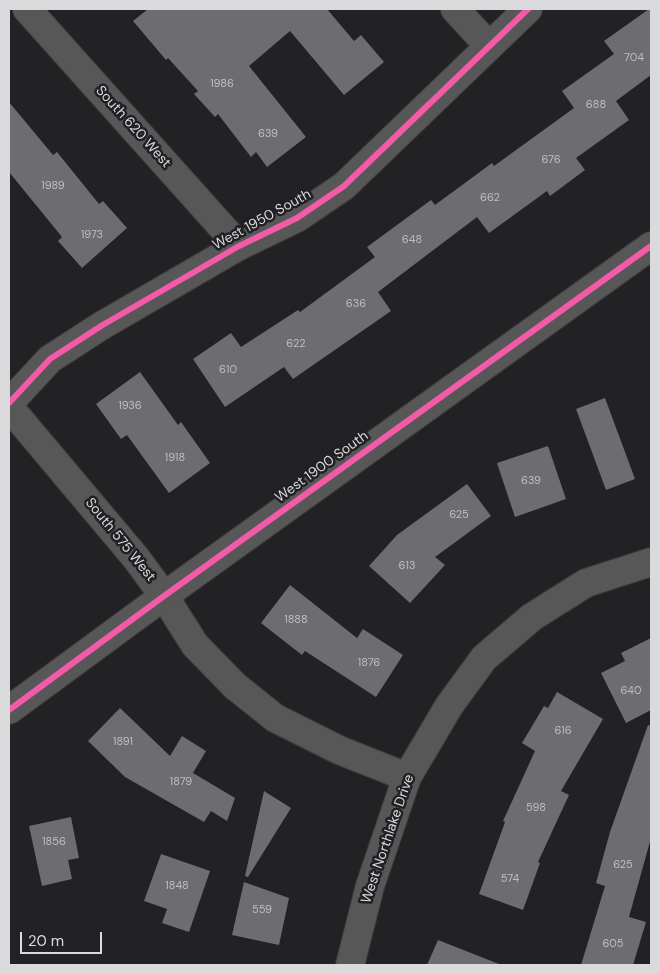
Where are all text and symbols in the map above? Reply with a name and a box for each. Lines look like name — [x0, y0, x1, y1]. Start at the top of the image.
house number: 704 — [624, 51, 644, 65]
house number: 1986 — [210, 77, 234, 91]
street label: South 620 West — [92, 83, 174, 171]
house number: 688 — [586, 98, 606, 112]
house number: 639 — [258, 127, 278, 141]
house number: 676 — [541, 153, 561, 167]
house number: 1989 — [41, 179, 65, 193]
street label: West 1950 South — [210, 186, 314, 254]
house number: 662 — [480, 191, 500, 205]
house number: 1973 — [81, 228, 103, 242]
house number: 648 — [402, 233, 422, 247]
house number: 636 — [346, 297, 366, 311]
house number: 622 — [286, 337, 306, 351]
house number: 610 — [219, 363, 237, 377]
house number: 1936 — [118, 399, 142, 413]
street label: West 1900 South — [272, 428, 372, 506]
house number: 1918 — [165, 451, 185, 465]
house number: 639 — [521, 474, 541, 488]
street label: South 575 West — [81, 495, 159, 585]
house number: 625 — [449, 508, 469, 522]
house number: 613 — [399, 559, 415, 573]
house number: 1888 — [284, 613, 308, 627]
house number: 1876 — [358, 656, 380, 670]
house number: 640 — [620, 684, 642, 698]
house number: 616 — [554, 724, 572, 738]
house number: 1891 — [113, 735, 133, 749]
street label: West Northlake Drive — [358, 772, 418, 906]
house number: 1879 — [170, 775, 192, 789]
house number: 598 — [526, 801, 546, 815]
house number: 1856 — [42, 835, 66, 849]
house number: 625 — [613, 858, 633, 872]
house number: 574 — [501, 872, 519, 886]
house number: 1848 — [165, 879, 189, 893]
house number: 559 — [252, 903, 272, 917]
scale bar — [22, 922, 105, 954]
text: 20 m — [28, 931, 64, 951]
house number: 605 — [602, 937, 624, 951]

